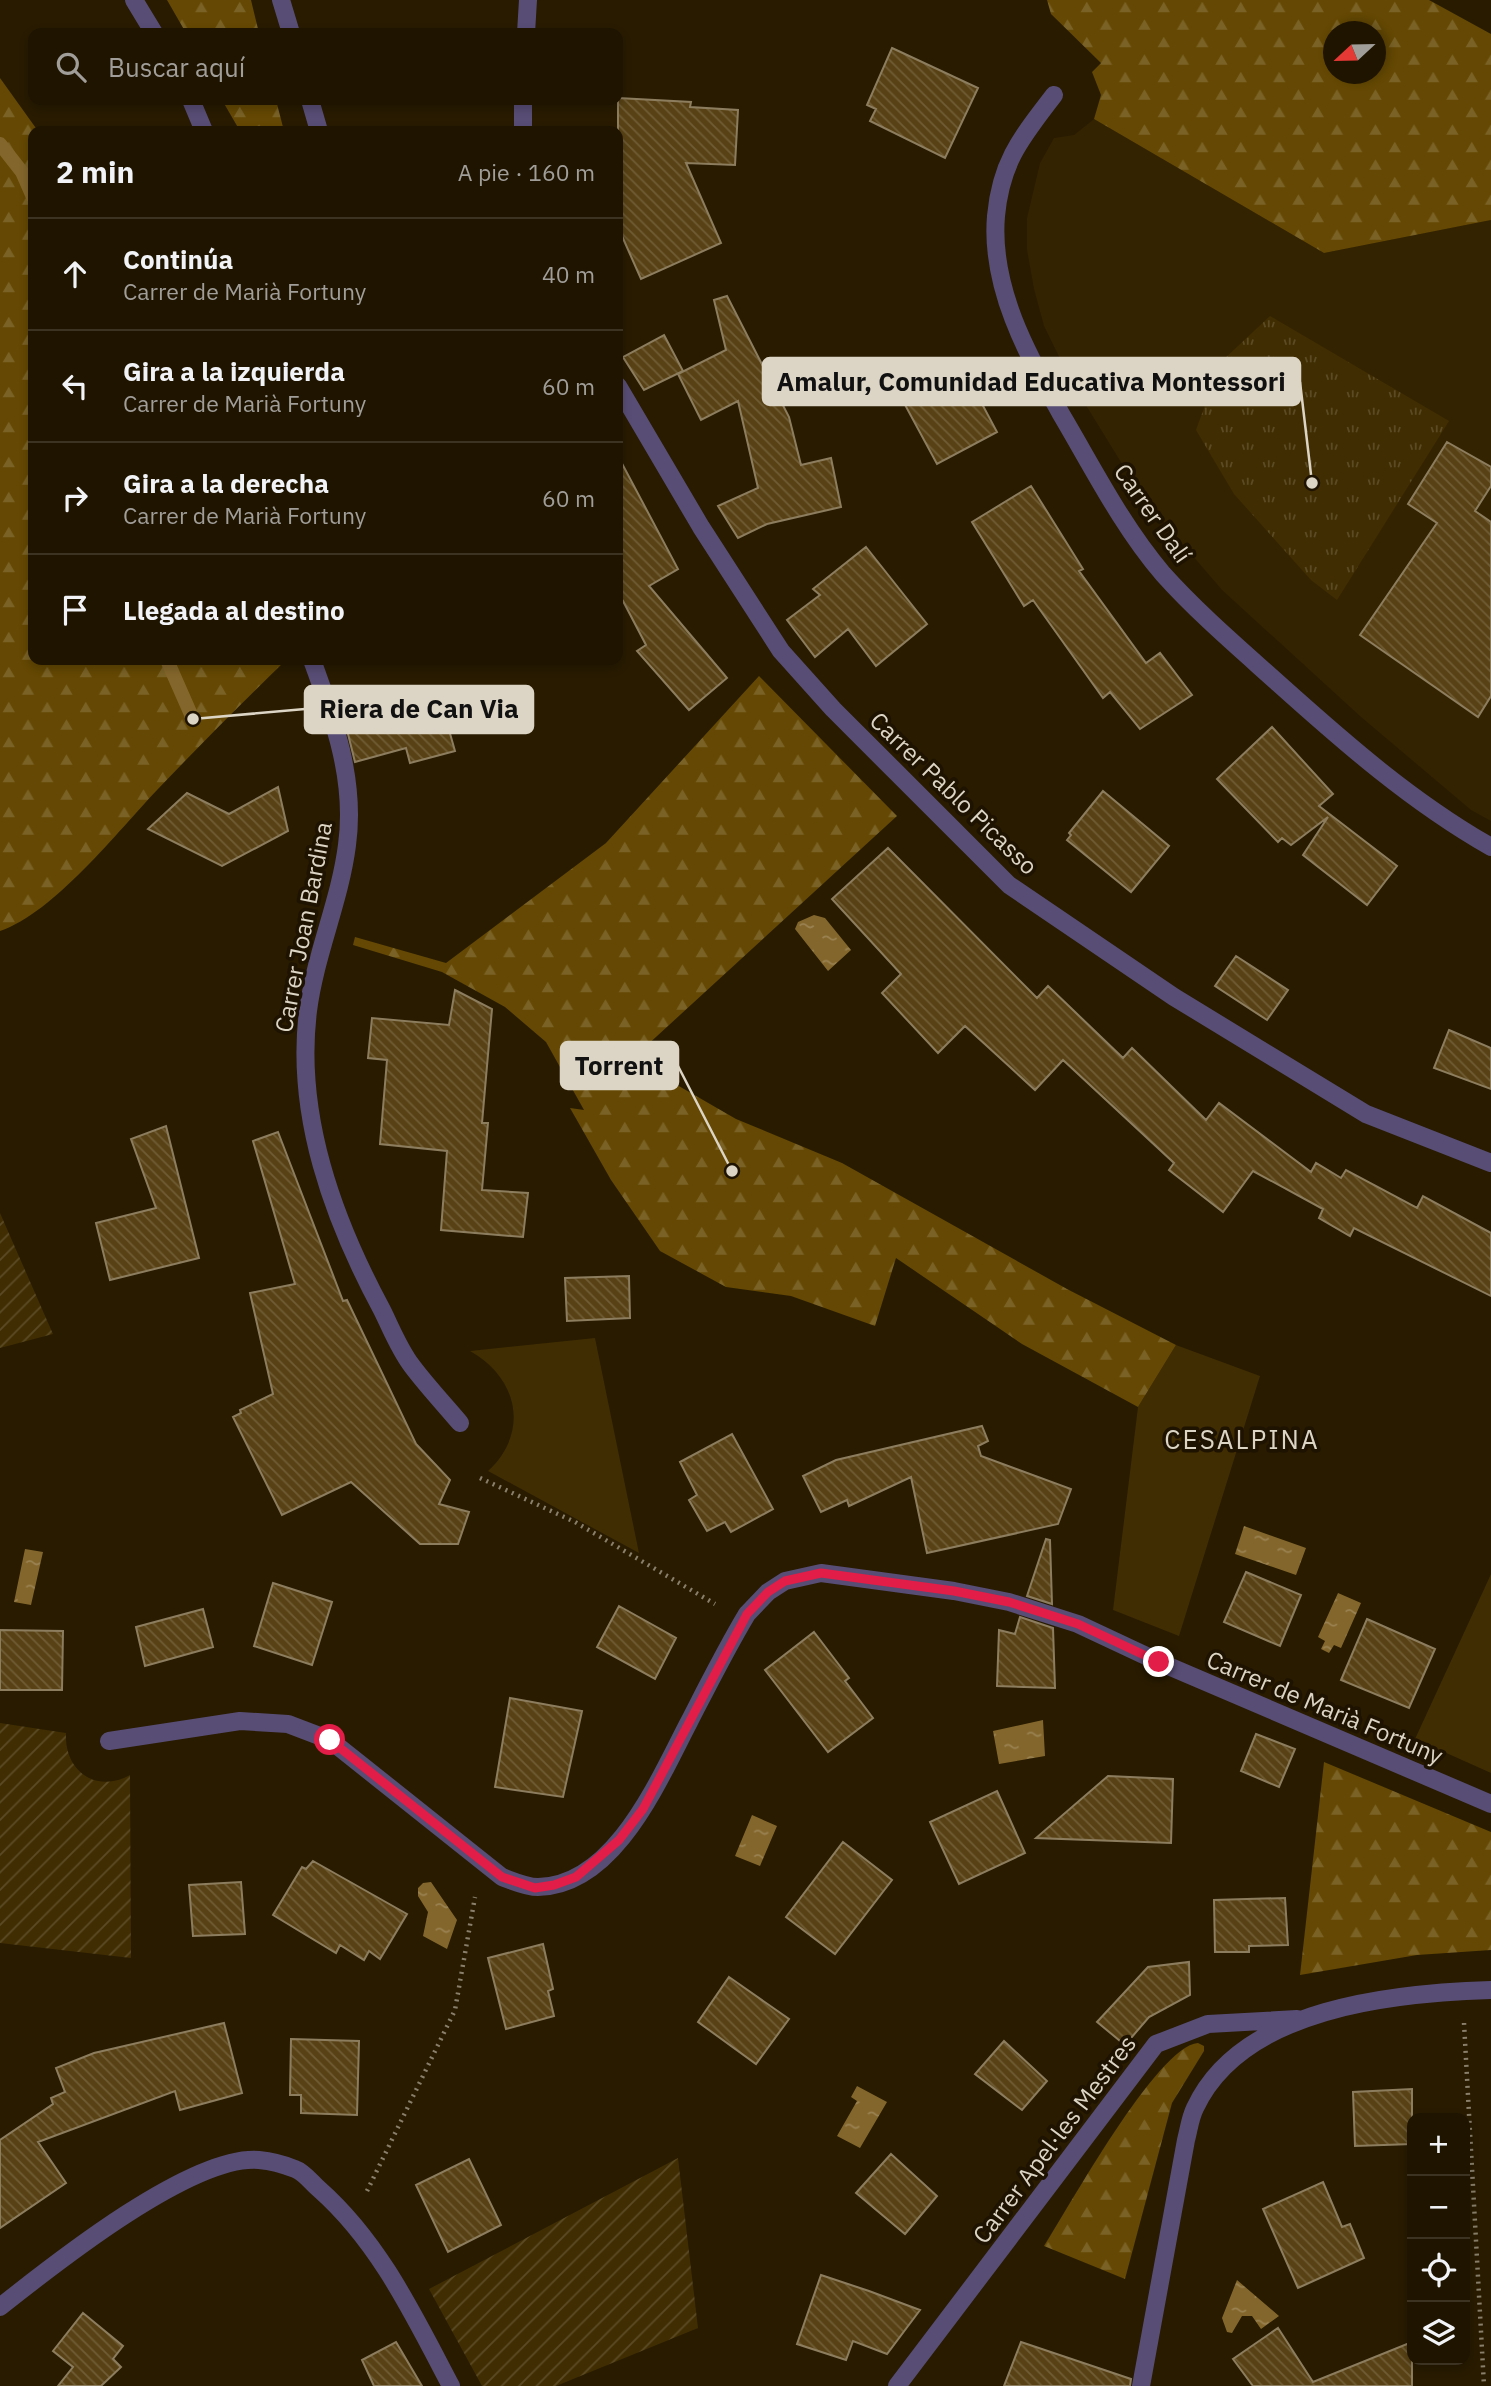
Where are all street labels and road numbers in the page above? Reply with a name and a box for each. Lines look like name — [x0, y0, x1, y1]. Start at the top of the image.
street label: Carrer Dalí — [1107, 457, 1199, 569]
street label: Carrer Pablo Picasso — [863, 705, 1045, 881]
street label: Carrer Joan Bardina — [267, 819, 339, 1035]
street label: Carrer de Marià Fortuny — [1202, 1643, 1448, 1771]
street label: Carrer Apel·les Mestres — [965, 2028, 1143, 2250]

